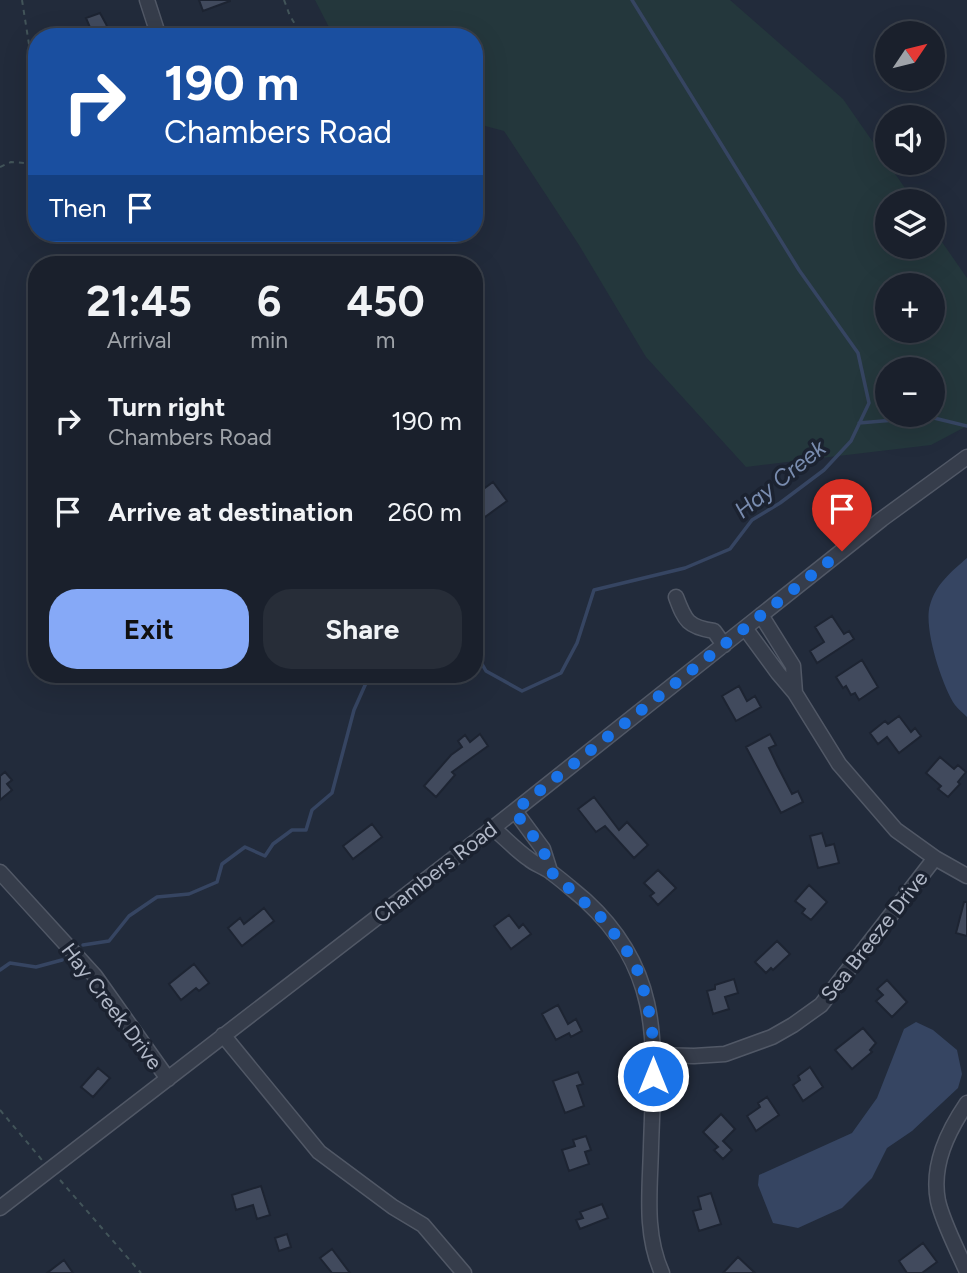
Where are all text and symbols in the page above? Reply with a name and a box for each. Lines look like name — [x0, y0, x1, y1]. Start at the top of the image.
north arrow — [875, 21, 945, 91]
map controls — [875, 21, 945, 427]
text: 190 m — [164, 53, 299, 112]
icon: right — [49, 56, 140, 147]
button: sound — [875, 105, 945, 175]
text: Chambers Road — [164, 113, 392, 151]
icon: arrive — [121, 189, 159, 227]
button: layers — [875, 189, 945, 259]
text: Then — [49, 192, 107, 224]
button: + — [875, 273, 945, 343]
text: 21:45 — [86, 276, 192, 327]
text: 6 — [257, 276, 281, 327]
text: 450 — [346, 276, 425, 327]
text: Arrival — [107, 326, 172, 354]
text: min — [250, 326, 288, 354]
text: m — [376, 326, 395, 354]
button: − — [875, 357, 945, 427]
text: Turn right — [108, 391, 225, 423]
icon: right — [49, 402, 87, 440]
text: 190 m — [391, 405, 462, 437]
text: Chambers Road — [108, 423, 272, 451]
water label: Hay Creek — [729, 433, 832, 524]
pin — [812, 479, 872, 551]
icon: arrive — [823, 490, 861, 528]
icon: arrive — [49, 493, 87, 531]
text: Arrive at destination — [108, 496, 353, 528]
text: 260 m — [388, 496, 462, 528]
button: Exit — [49, 589, 249, 669]
button: Share — [263, 589, 462, 669]
street label: Chambers Road — [368, 816, 502, 928]
street label: Sea Breeze Drive — [815, 866, 933, 1006]
street label: Hay Creek Drive — [56, 938, 168, 1074]
position arrow — [616, 1039, 690, 1113]

